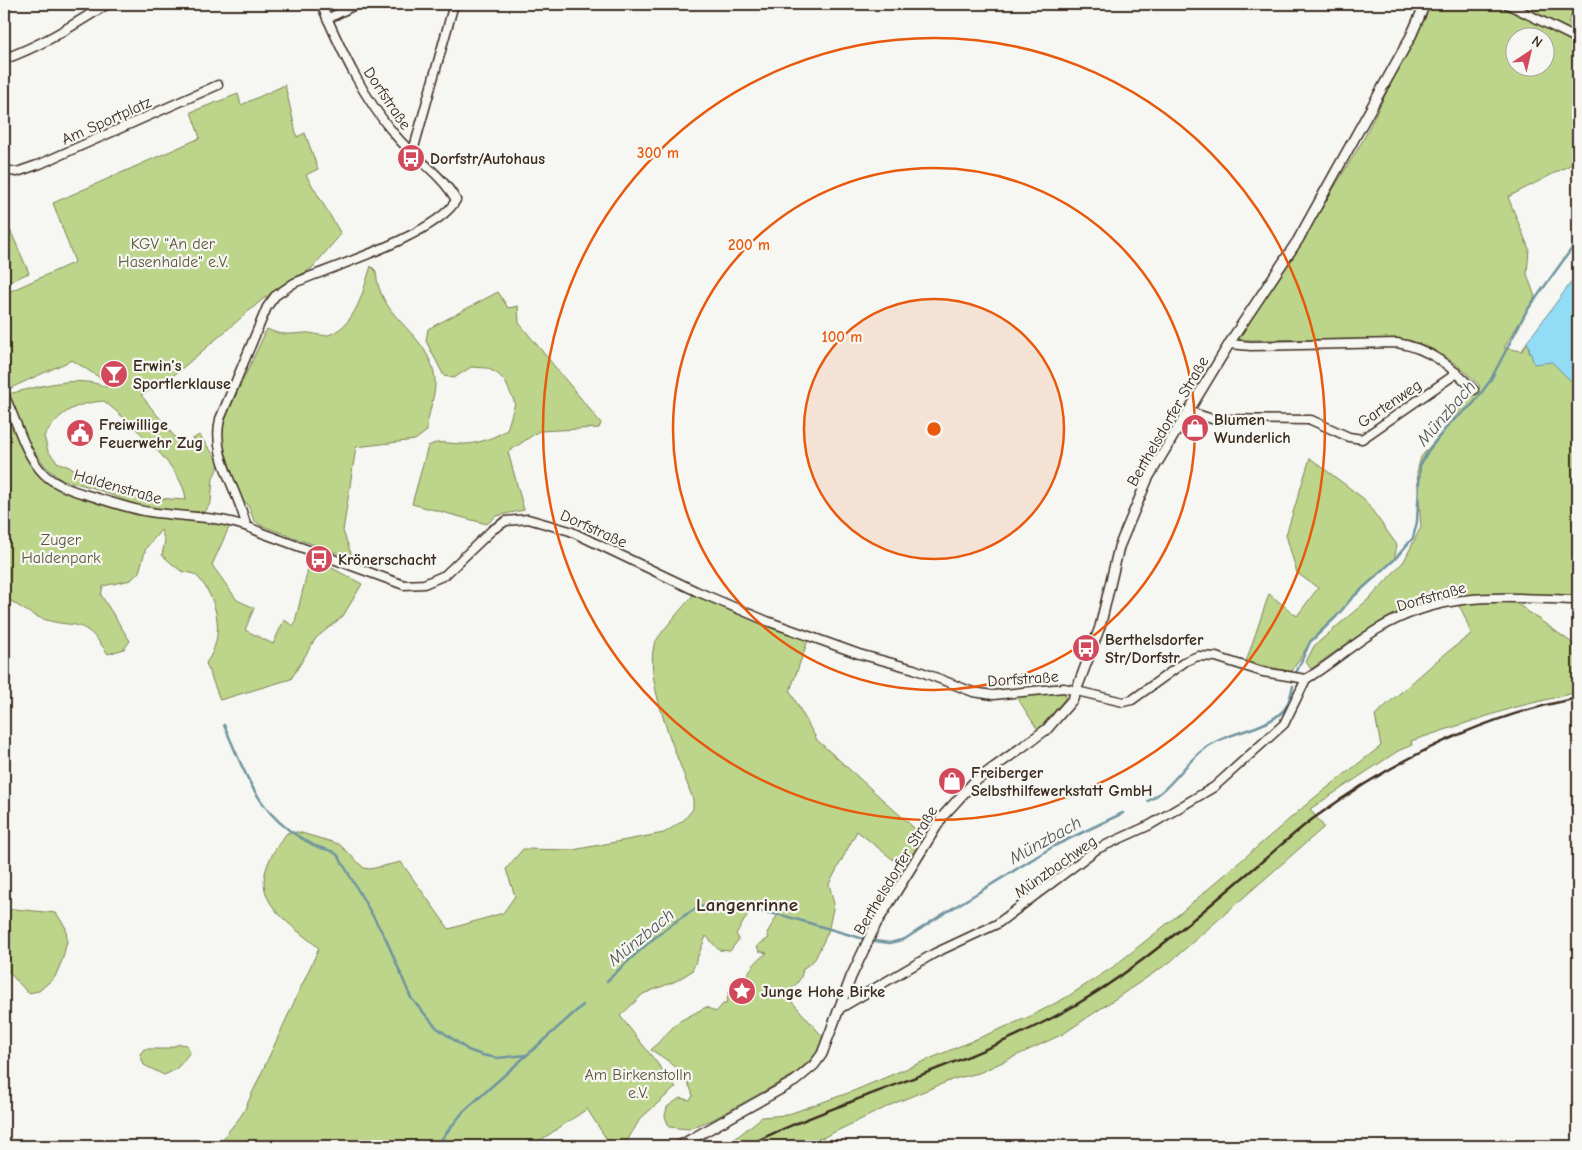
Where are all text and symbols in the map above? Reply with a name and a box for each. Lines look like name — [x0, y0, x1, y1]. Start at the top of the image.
north arrow — [1504, 28, 1554, 78]
text: N — [1529, 32, 1546, 51]
street label: Dorfstraße — [360, 64, 415, 133]
street label: Am Sportplatz — [59, 93, 154, 149]
bus stop icon: Dorfstr/Autohaus — [396, 143, 426, 173]
text: 300 m — [637, 144, 679, 162]
place label: Dorfstr/Autohaus — [430, 150, 545, 168]
park label: KGV "An der Hasenhalde" e.V. — [118, 235, 228, 271]
text: 200 m — [728, 236, 770, 254]
text: 100 m — [822, 328, 862, 346]
street label: Berthelsdorfer Straße — [1123, 353, 1212, 490]
place label: Erwin’s Sportlerklause — [133, 357, 231, 393]
bar icon: Erwin’s Sportlerklause — [99, 359, 129, 389]
street label: Gartenweg — [1354, 376, 1425, 432]
water label: Münzbach — [1412, 376, 1480, 451]
place label: Blumen Wunderlich — [1214, 411, 1291, 447]
shop icon: Blumen Wunderlich — [1180, 413, 1210, 443]
place label: Freiwillige Feuerwehr Zug — [99, 416, 203, 452]
public building icon: Freiwillige Feuerwehr Zug — [65, 418, 95, 448]
centre of rings — [925, 420, 943, 438]
street label: Haldenstraße — [72, 466, 164, 508]
street label: Dorfstraße — [557, 506, 630, 552]
park label: Zuger Haldenpark — [21, 531, 101, 567]
bus stop icon: Krönerschacht — [304, 544, 334, 574]
place label: Krönerschacht — [338, 551, 437, 569]
street label: Dorfstraße — [1395, 578, 1468, 615]
place label: Berthelsdorfer Str/Dorfstr — [1105, 631, 1204, 667]
bus stop icon: Berthelsdorfer Str/Dorfstr — [1071, 633, 1101, 663]
street label: Dorfstraße — [987, 668, 1059, 690]
place label: Freiberger Selbsthilfewerkstatt GmbH — [971, 764, 1152, 800]
shop icon: Freiberger Selbsthilfewerkstatt GmbH — [937, 766, 967, 796]
street label: Berthelsdorfer Straße — [850, 803, 941, 938]
water label: Münzbach — [1005, 812, 1085, 869]
street label: Münzbachweg — [1011, 832, 1100, 902]
district label: Langenrinne — [696, 894, 798, 916]
water label: Münzbach — [603, 904, 679, 971]
place icon: Junge Hohe Birke — [727, 976, 757, 1006]
place label: Junge Hohe Birke — [761, 983, 885, 1001]
park label: Am Birkenstolln e.V. — [584, 1066, 692, 1102]

